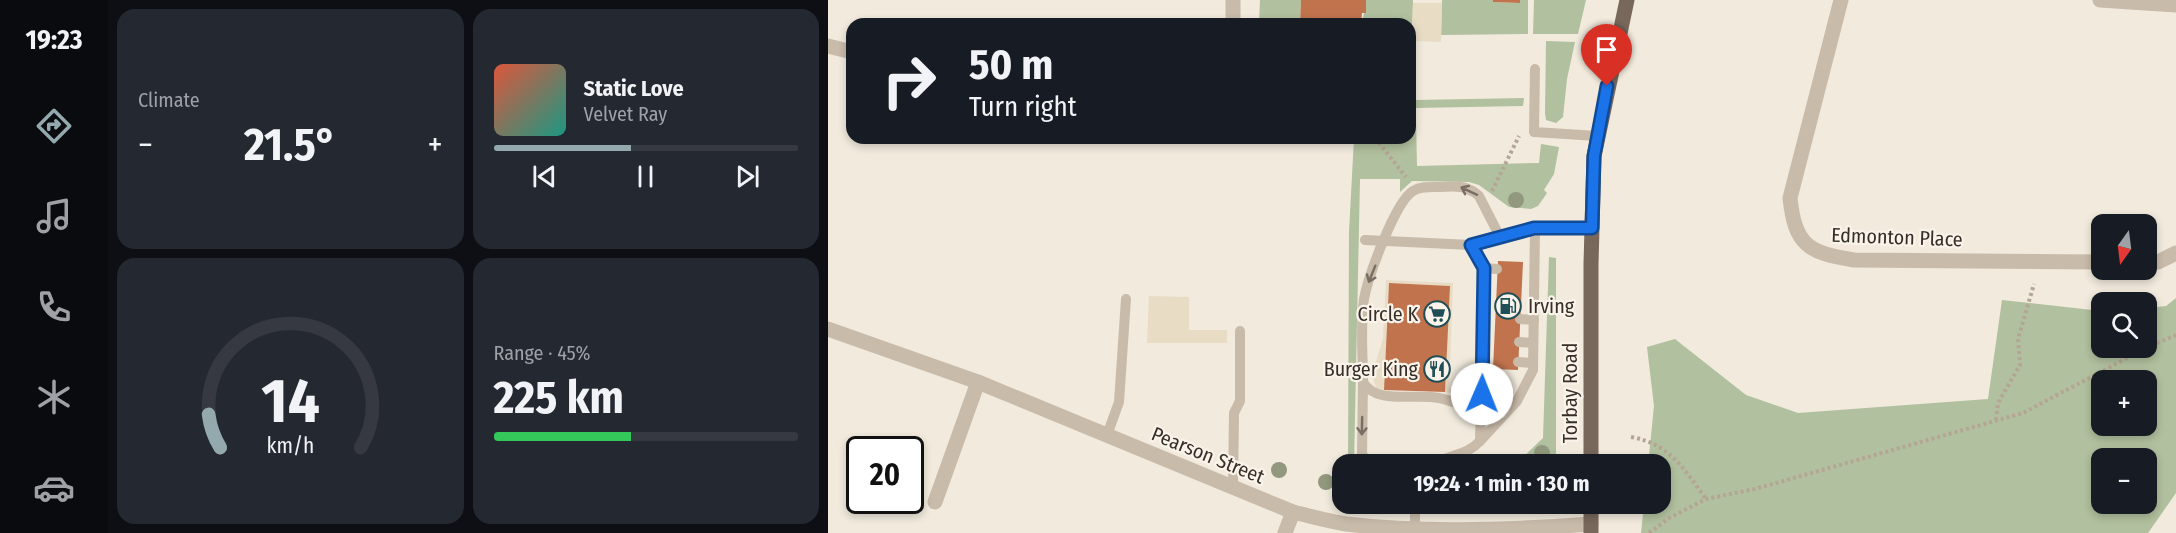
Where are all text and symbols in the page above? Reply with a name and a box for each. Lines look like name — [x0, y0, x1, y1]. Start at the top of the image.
text: 19:23 — [26, 24, 82, 56]
pin — [1581, 24, 1632, 86]
icon: arrive — [1590, 33, 1623, 66]
text: 50 m — [969, 40, 1053, 90]
icon: right — [870, 42, 948, 120]
text: Static Love — [584, 75, 684, 102]
text: Climate — [138, 88, 200, 112]
text: Turn right — [969, 91, 1077, 123]
text: Velvet Ray — [584, 102, 667, 126]
icon: directions — [33, 105, 75, 147]
text: 21.5° — [244, 118, 336, 172]
text: − — [138, 125, 153, 165]
text: + — [427, 125, 443, 165]
icon: previous — [528, 160, 561, 193]
icon: pause — [629, 160, 662, 193]
icon: next — [731, 160, 764, 193]
one-way arrow — [1460, 184, 1478, 196]
icon: music — [33, 195, 75, 237]
north arrow — [2091, 214, 2157, 280]
map controls — [2091, 214, 2157, 514]
street label: Edmonton Place — [1831, 223, 1963, 251]
one-way arrow — [1366, 264, 1377, 283]
icon: phone — [33, 286, 75, 328]
fuel station icon: Irving — [1493, 291, 1523, 321]
button: search — [2091, 292, 2157, 358]
place label: Irving — [1528, 294, 1575, 318]
supermarket icon: Circle K — [1422, 299, 1452, 329]
place label: Circle K — [1357, 302, 1418, 326]
text: Range · 45% — [494, 341, 590, 365]
street label: Torbay Road — [1558, 343, 1582, 443]
restaurant icon: Burger King — [1422, 354, 1452, 384]
place label: Burger King — [1324, 357, 1419, 381]
position arrow — [1450, 362, 1514, 426]
text: 14 — [261, 364, 319, 439]
button: + — [2091, 370, 2157, 436]
text: 225 km — [494, 371, 624, 425]
icon: climate — [33, 376, 75, 418]
one-way arrow — [1357, 415, 1368, 435]
street label: Pearson Street — [1148, 421, 1268, 489]
text: km/h — [266, 433, 314, 459]
speed limit sign: 20 — [846, 436, 924, 514]
button: − — [2091, 448, 2157, 514]
icon: car — [33, 467, 75, 509]
text: 19:24 · 1 min · 130 m — [1413, 470, 1590, 497]

